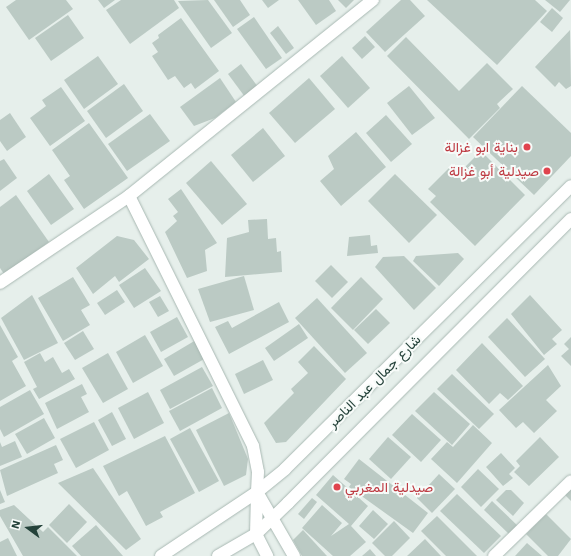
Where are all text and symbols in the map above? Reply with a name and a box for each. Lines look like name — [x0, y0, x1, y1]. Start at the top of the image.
place label: بناية ابو غزالة — [444, 139, 518, 155]
marker: بناية ابو غزالة — [521, 141, 533, 153]
place label: صيدلية أبو غزالة — [449, 163, 539, 179]
marker: صيدلية أبو غزالة — [542, 166, 552, 176]
street label: شارع جمال عبد الناصر — [324, 331, 424, 431]
place label: صيدلية المغربي — [345, 479, 433, 495]
marker: صيدلية المغربي — [332, 482, 342, 492]
north arrow — [8, 508, 48, 548]
text: N — [9, 519, 23, 530]

